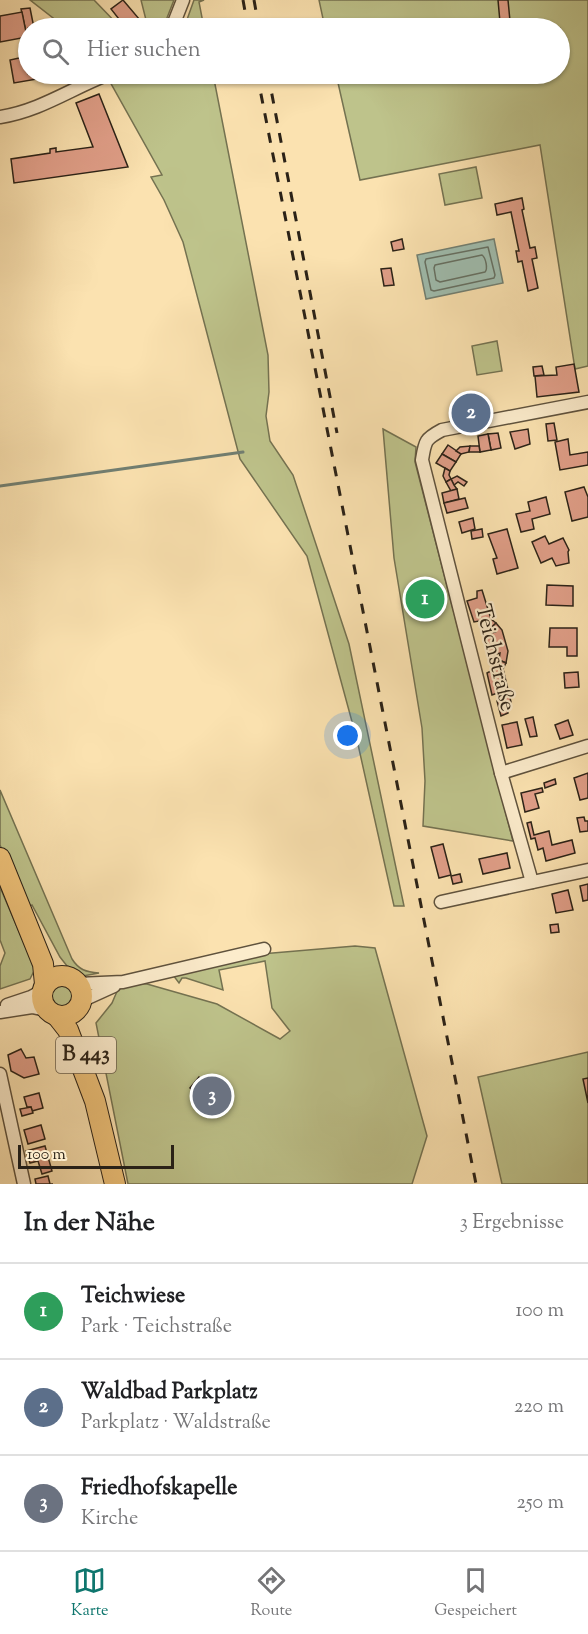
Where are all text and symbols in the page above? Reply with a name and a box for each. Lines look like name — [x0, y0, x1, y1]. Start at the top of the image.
search box — [18, 18, 570, 84]
icon: search — [39, 35, 72, 68]
text: Hier suchen — [87, 35, 201, 67]
pin: 2 — [452, 390, 490, 436]
pin: 1 — [406, 576, 444, 622]
street label: Teichstraße — [465, 601, 523, 715]
your location — [333, 721, 362, 750]
road number: B 443 — [56, 1037, 116, 1073]
pin: 3 — [192, 1074, 232, 1118]
scale bar — [18, 1142, 174, 1170]
text: 100 m — [27, 1144, 66, 1167]
text: In der Nähe — [24, 1205, 155, 1242]
text: 3 Ergebnisse — [460, 1209, 564, 1238]
text: Teichwiese — [81, 1281, 185, 1313]
text: 1 — [40, 1297, 47, 1326]
text: 100 m — [515, 1297, 564, 1326]
text: Park · Teichstraße — [81, 1313, 232, 1342]
text: Waldbad Parkplatz — [81, 1377, 258, 1409]
text: 2 — [39, 1393, 48, 1422]
text: 220 m — [514, 1393, 564, 1422]
text: Parkplatz · Waldstraße — [81, 1409, 271, 1438]
text: Friedhofskapelle — [81, 1473, 237, 1505]
text: 3 — [39, 1489, 48, 1518]
text: 250 m — [516, 1489, 564, 1518]
text: Kirche — [81, 1505, 138, 1534]
tab: Karte — [71, 1564, 109, 1623]
tab: Route — [250, 1564, 292, 1623]
tab: Gespeichert — [434, 1564, 517, 1623]

